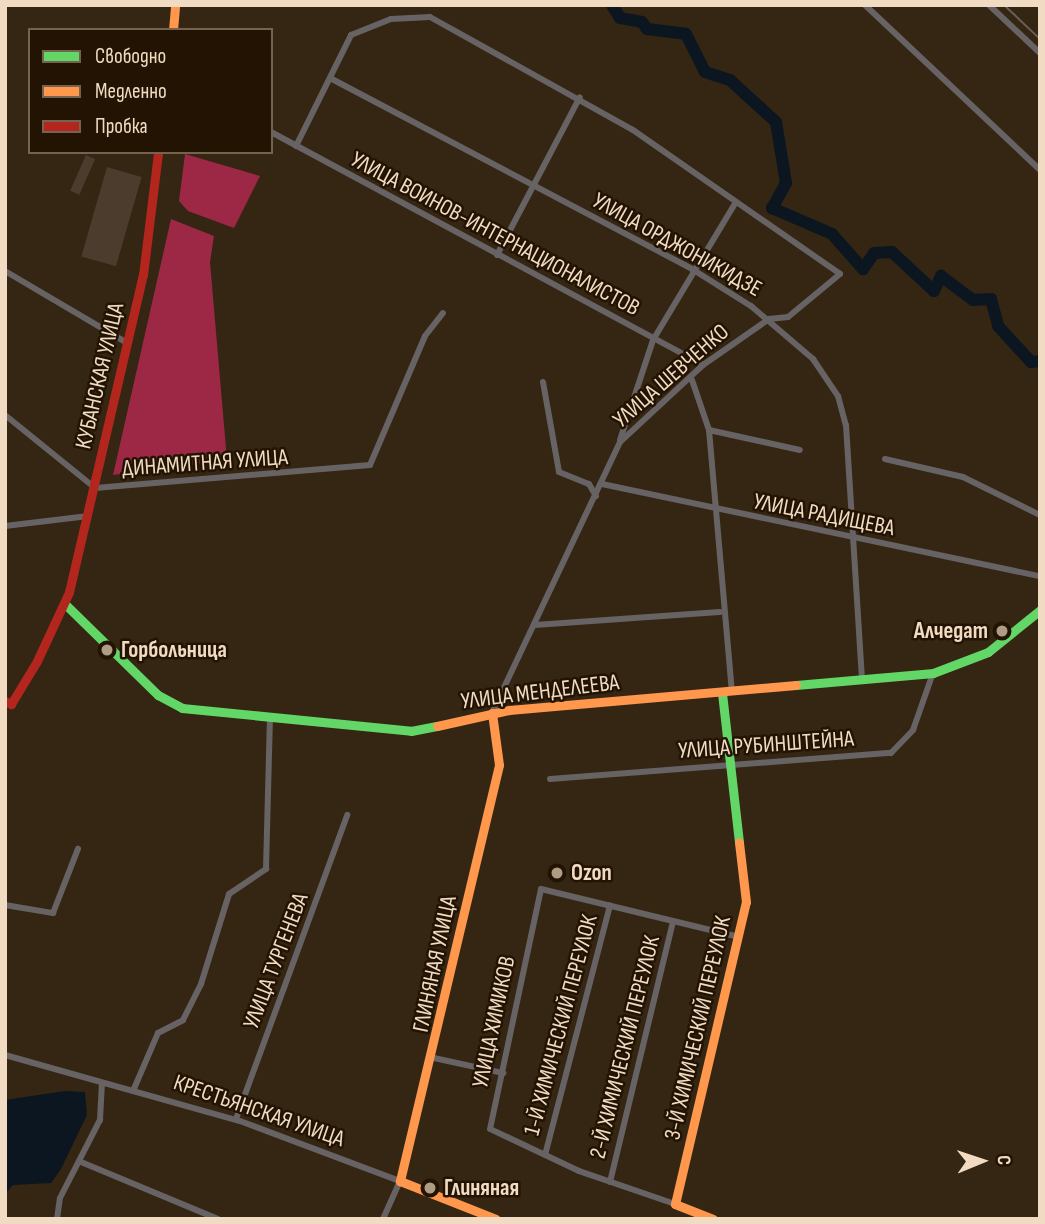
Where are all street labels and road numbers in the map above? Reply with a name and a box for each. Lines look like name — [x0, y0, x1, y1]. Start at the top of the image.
street label: УЛИЦА ВОИНОВ-ИНТЕРНАЦИОНАЛИСТОВ — [346, 146, 644, 322]
street label: УЛИЦА ОРДЖОНИКИДЗЕ — [588, 187, 766, 303]
street label: КУБАНСКАЯ УЛИЦА — [70, 300, 130, 452]
street label: УЛИЦА ШЕВЧЕНКО — [607, 318, 735, 434]
street label: ДИНАМИТНАЯ УЛИЦА — [121, 443, 289, 483]
street label: УЛИЦА РАДИЩЕВА — [751, 488, 897, 542]
street label: УЛИЦА МЕНДЕЛЕЕВА — [459, 669, 621, 715]
street label: УЛИЦА РУБИНШТЕЙНА — [677, 725, 855, 765]
street label: УЛИЦА ТУРГЕНЕВА — [237, 889, 315, 1033]
street label: ГЛИНЯНАЯ УЛИЦА — [407, 893, 463, 1035]
street label: 1-Й ХИМИЧЕСКИЙ ПЕРЕУЛОК — [518, 912, 604, 1138]
street label: 3-Й ХИМИЧЕСКИЙ ПЕРЕУЛОК — [659, 913, 737, 1143]
street label: 2-Й ХИМИЧЕСКИЙ ПЕРЕУЛОК — [584, 933, 666, 1161]
street label: УЛИЦА ХИМИКОВ — [467, 954, 521, 1090]
street label: КРЕСТЬЯНСКАЯ УЛИЦА — [170, 1069, 348, 1153]

